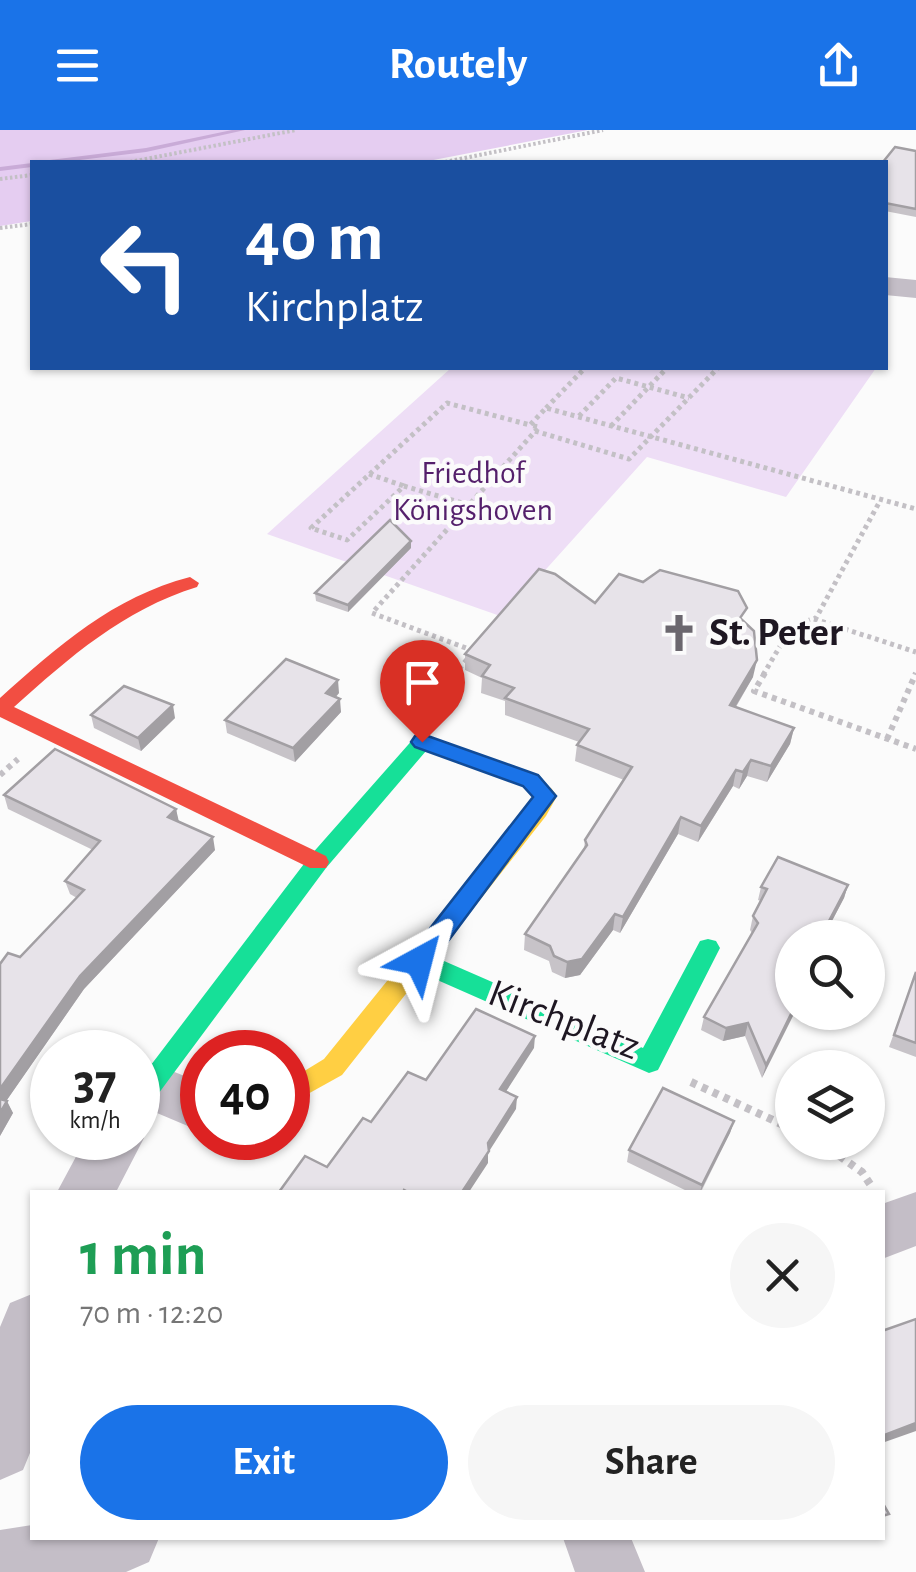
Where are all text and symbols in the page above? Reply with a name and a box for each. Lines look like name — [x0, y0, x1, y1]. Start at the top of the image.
icon: menu — [50, 38, 105, 93]
icon: share — [811, 38, 866, 93]
text: Routely — [389, 42, 527, 87]
icon: left — [80, 200, 210, 330]
text: 40 m — [245, 203, 384, 273]
text: Kirchplatz — [245, 285, 423, 330]
park label: Friedhof Königshoven — [393, 457, 553, 526]
church icon: St. Peter — [658, 612, 700, 654]
place label: St. Peter — [709, 613, 843, 653]
pin — [380, 640, 465, 743]
icon: arrive — [395, 655, 450, 710]
position arrow — [367, 909, 471, 1013]
map controls — [775, 920, 885, 1160]
button: search — [775, 920, 885, 1030]
street label: Kirchplatz — [483, 973, 645, 1067]
speed limit sign: 40 — [180, 1030, 310, 1160]
button: layers — [775, 1050, 885, 1160]
text: 37 — [73, 1058, 117, 1108]
text: km/h — [69, 1108, 121, 1133]
button: close — [730, 1223, 835, 1328]
text: 1 min — [80, 1226, 206, 1286]
text: 70 m · 12:20 — [80, 1297, 223, 1329]
button: Exit — [80, 1405, 448, 1520]
button: Share — [468, 1405, 835, 1520]

